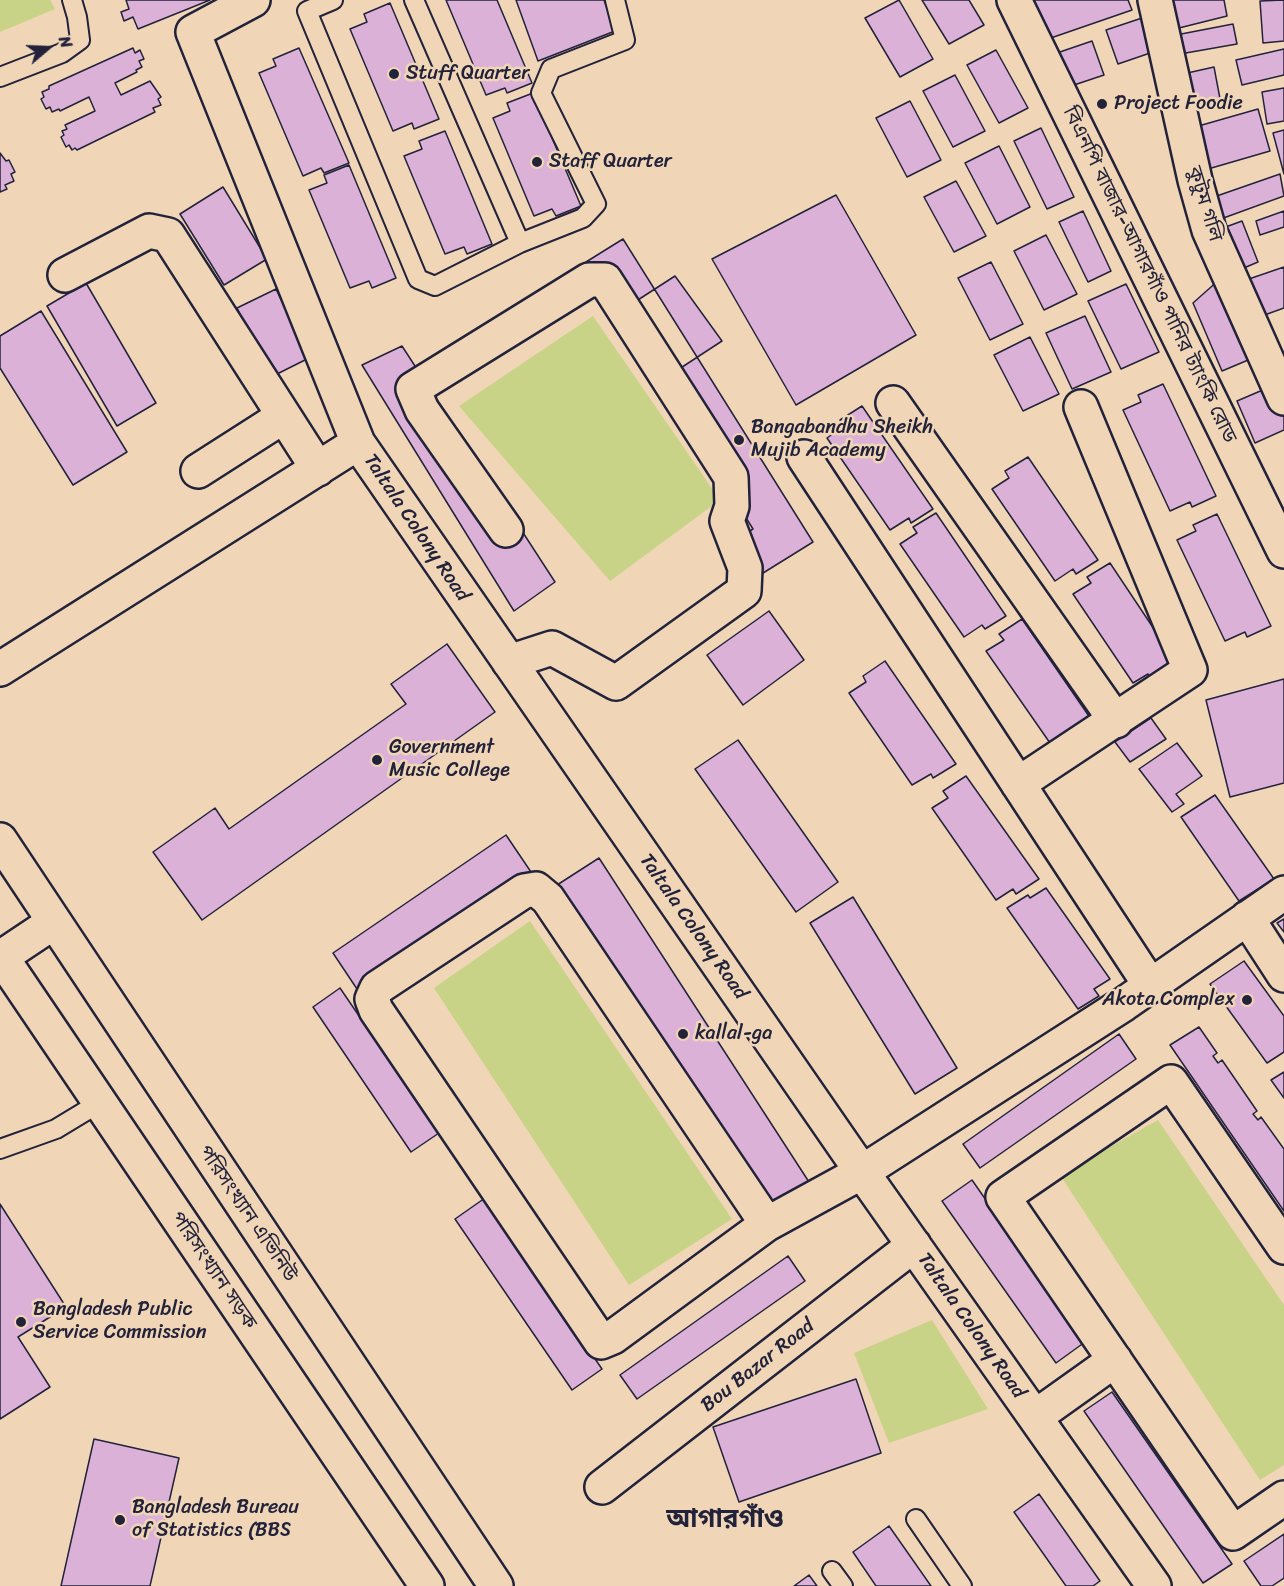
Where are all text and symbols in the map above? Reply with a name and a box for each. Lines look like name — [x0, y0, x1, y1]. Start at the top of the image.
north arrow — [18, 18, 78, 78]
text: N — [50, 32, 81, 52]
place label: Stuff Quarter — [406, 62, 529, 86]
marker: Stuff Quarter — [387, 67, 401, 81]
place label: Project Foodie — [1114, 92, 1243, 116]
marker: Project Foodie — [1095, 97, 1109, 111]
street label: বিএনপি বাজার-আগারগাঁও পানির ট্যাংকি রোড — [1057, 103, 1241, 447]
place label: Staff Quarter — [549, 150, 672, 174]
marker: Staff Quarter — [530, 155, 544, 169]
street label: কুটুম গলি — [1181, 163, 1227, 245]
place label: Bangabandhu Sheikh Mujib Academy — [751, 416, 933, 463]
marker: Bangabandhu Sheikh Mujib Academy — [732, 433, 746, 447]
street label: Taltala Colony Road — [358, 450, 474, 606]
place label: Government Music College — [389, 736, 510, 783]
marker: Government Music College — [370, 753, 384, 767]
street label: Taltala Colony Road — [634, 850, 752, 1004]
place label: Akota Complex — [1102, 988, 1235, 1012]
marker: Akota Complex — [1240, 993, 1254, 1007]
place label: kallal-ga — [695, 1022, 772, 1046]
marker: kallal-ga — [676, 1027, 690, 1041]
street label: পরিসংখ্যান এভিনিউ — [192, 1141, 302, 1287]
street label: পরিসংখ্যান সড়ক — [165, 1208, 261, 1334]
street label: Taltala Colony Road — [912, 1249, 1030, 1403]
place label: Bangladesh Public Service Commission — [33, 1298, 206, 1345]
street label: Bou Bazar Road — [697, 1314, 819, 1418]
marker: Bangladesh Public Service Commission — [14, 1315, 28, 1329]
place label: Bangladesh Bureau of Statistics (BBS — [132, 1496, 299, 1543]
district label: আগারগাঁও — [666, 1504, 784, 1536]
marker: Bangladesh Bureau of Statistics (BBS — [113, 1513, 127, 1527]

